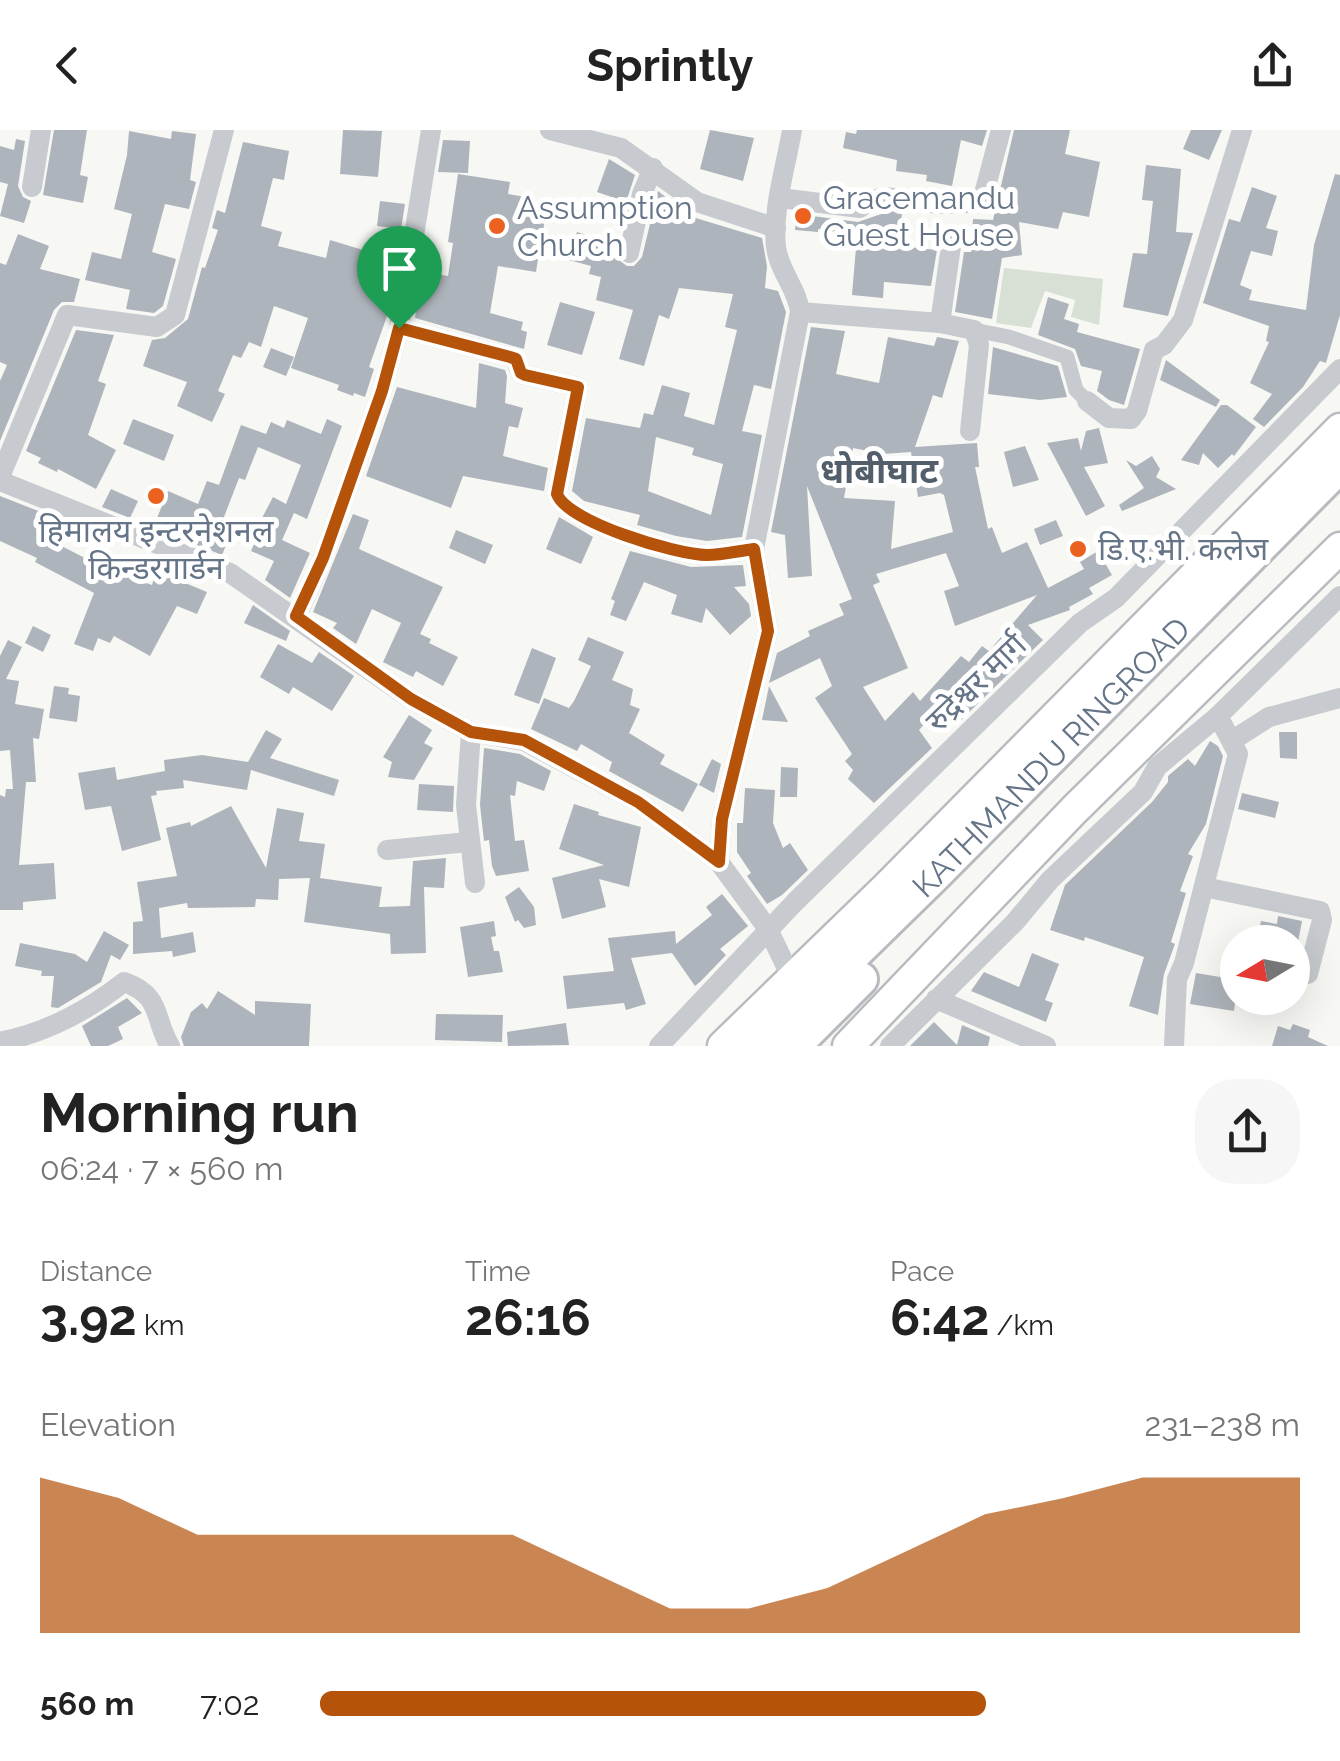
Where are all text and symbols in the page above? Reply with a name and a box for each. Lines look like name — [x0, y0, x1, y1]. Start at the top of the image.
icon: back — [40, 38, 95, 93]
icon: share — [1245, 38, 1300, 93]
text: Sprintly — [586, 39, 754, 92]
place label: Gracemandu Guest House — [823, 179, 1015, 253]
place label: Assumption Church — [517, 189, 693, 263]
marker: Gracemandu Guest House — [792, 205, 814, 227]
marker: Assumption Church — [486, 215, 508, 237]
pin — [357, 226, 442, 329]
icon: arrive — [372, 241, 427, 296]
district label: धोबीघाट — [820, 450, 939, 491]
marker: हिमालय इन्टरनेशनल किन्डरगार्डन — [145, 485, 167, 507]
place label: हिमालय इन्टरनेशनल किन्डरगार्डन — [38, 512, 275, 586]
place label: डि.ए.भी. कलेज — [1098, 530, 1269, 567]
marker: डि.ए.भी. कलेज — [1067, 538, 1089, 560]
street label: KATHMANDU RINGROAD — [905, 610, 1197, 904]
street label: रुद्रेश्वर मार्ग — [918, 625, 1034, 739]
north arrow — [1220, 925, 1310, 1015]
map controls — [1220, 925, 1310, 1015]
button: share — [1195, 1079, 1300, 1184]
text: Morning run — [40, 1080, 359, 1145]
text: 06:24 · 7 × 560 m — [40, 1150, 283, 1187]
text: Distance — [40, 1255, 152, 1288]
text: Time — [465, 1255, 530, 1288]
text: Pace — [890, 1255, 954, 1288]
text: 3.92 — [40, 1288, 137, 1347]
text: 26:16 — [465, 1288, 591, 1347]
text: 6:42 — [890, 1288, 989, 1347]
text: km — [137, 1309, 185, 1342]
text: /km — [989, 1309, 1054, 1342]
text: Elevation — [40, 1406, 176, 1443]
text: 231–238 m — [1144, 1406, 1300, 1443]
text: 560 m — [40, 1685, 134, 1722]
text: 7:02 — [200, 1685, 259, 1722]

